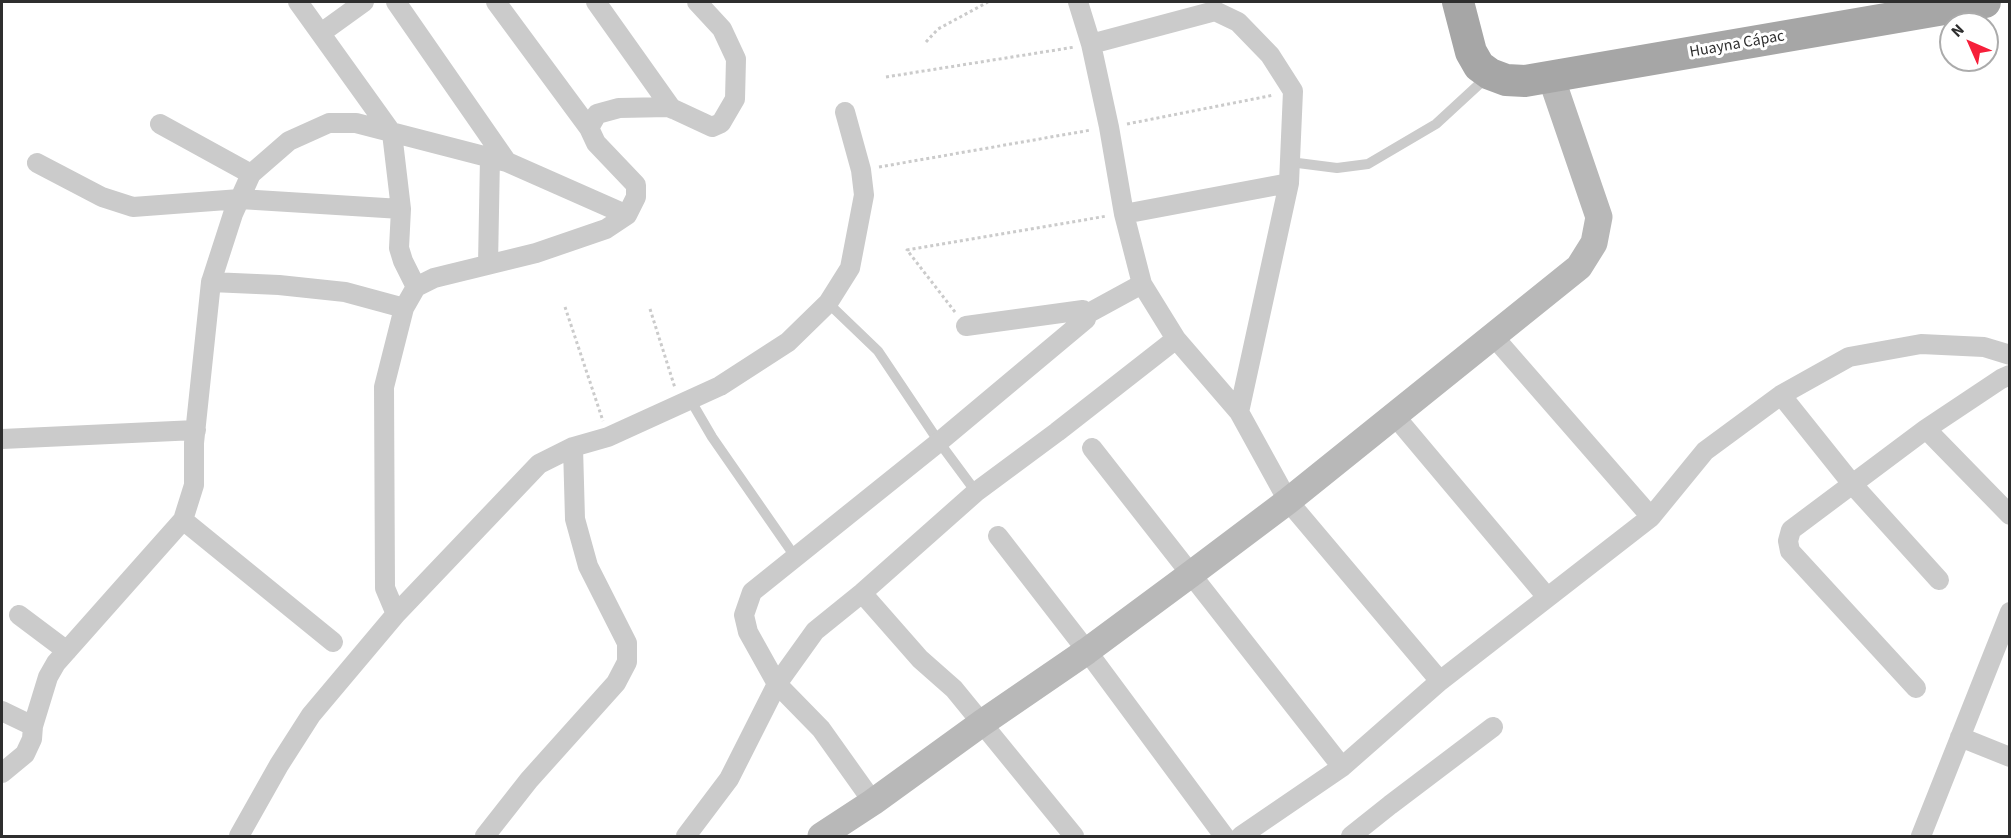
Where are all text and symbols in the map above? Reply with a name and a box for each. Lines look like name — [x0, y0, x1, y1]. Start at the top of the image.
north arrow — [1939, 12, 1999, 72]
text: N — [1946, 19, 1969, 42]
street label: Huayna Cápac — [1688, 27, 1786, 63]

